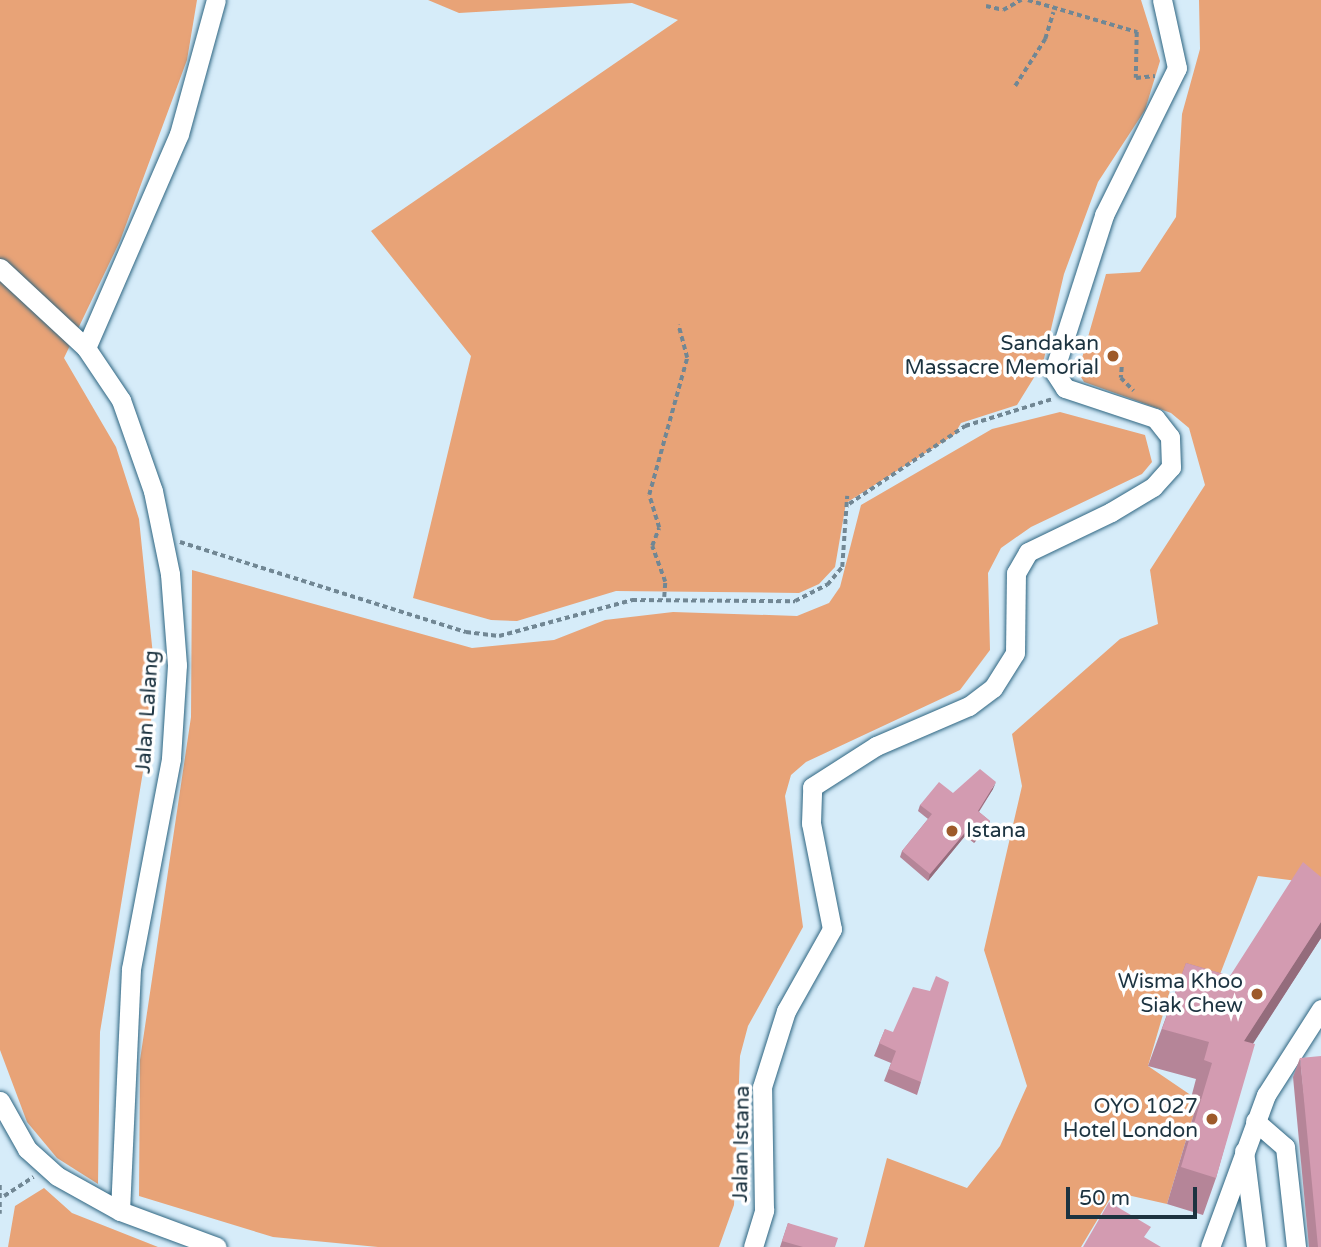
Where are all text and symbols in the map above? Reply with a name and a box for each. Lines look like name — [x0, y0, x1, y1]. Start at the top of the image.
place label: Sandakan Massacre Memorial — [904, 331, 1099, 381]
marker: Sandakan Massacre Memorial — [1105, 348, 1121, 364]
street label: Jalan Lalang — [131, 649, 165, 775]
place label: Istana — [966, 818, 1026, 844]
marker: Istana — [944, 823, 960, 839]
place label: Wisma Khoo Siak Chew — [1118, 969, 1243, 1019]
marker: Wisma Khoo Siak Chew — [1249, 986, 1265, 1002]
street label: Jalan Istana — [728, 1085, 756, 1203]
place label: OYO 1027 Hotel London — [1063, 1094, 1198, 1144]
marker: OYO 1027 Hotel London — [1204, 1111, 1220, 1127]
scale bar — [1069, 1174, 1200, 1218]
text: 50 m — [1079, 1186, 1130, 1211]

